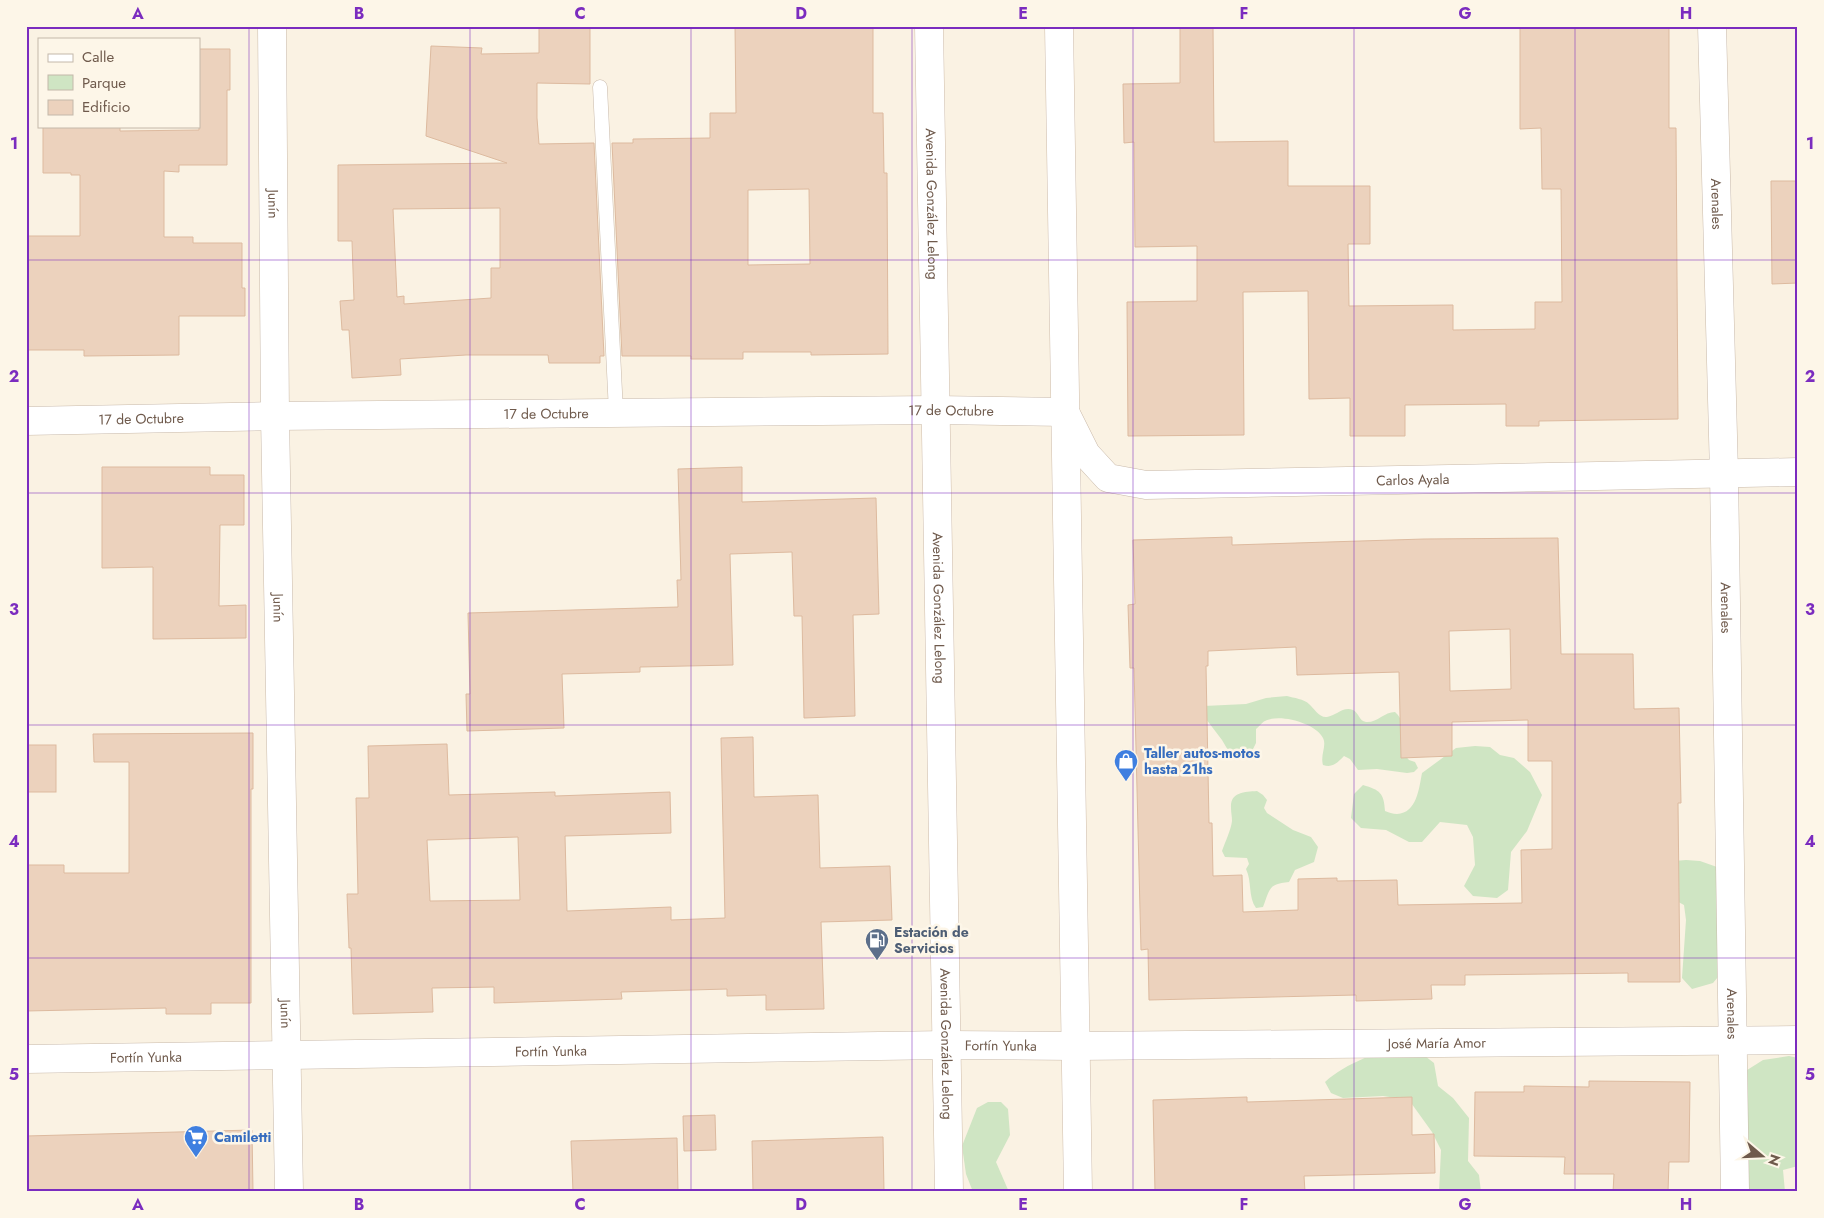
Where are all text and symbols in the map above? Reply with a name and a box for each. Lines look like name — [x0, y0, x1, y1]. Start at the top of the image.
text: A — [131, 2, 144, 25]
text: B — [354, 2, 364, 25]
text: C — [574, 2, 586, 25]
text: D — [795, 2, 807, 25]
text: E — [1018, 2, 1028, 25]
text: F — [1240, 2, 1248, 25]
text: G — [1458, 2, 1472, 25]
text: H — [1680, 2, 1692, 25]
legend — [38, 38, 200, 128]
text: Calle — [82, 46, 114, 68]
text: Parque — [82, 72, 126, 94]
text: Edificio — [82, 96, 130, 118]
street label: Avenida González Lelong — [921, 128, 943, 280]
text: 1 — [10, 132, 18, 155]
text: 1 — [1806, 132, 1814, 155]
street label: Arenales — [1706, 178, 1727, 230]
street label: Junín — [263, 187, 283, 219]
text: 2 — [9, 365, 19, 388]
text: 2 — [1805, 365, 1815, 388]
street label: 17 de Octubre — [908, 400, 994, 421]
street label: 17 de Octubre — [503, 403, 589, 424]
street label: 17 de Octubre — [98, 408, 184, 430]
street label: Carlos Ayala — [1376, 469, 1450, 490]
street label: Avenida González Lelong — [928, 532, 950, 684]
street label: Arenales — [1716, 582, 1736, 634]
street label: Junín — [268, 591, 289, 623]
text: 3 — [9, 598, 19, 621]
text: 3 — [1805, 598, 1815, 621]
place label: Taller autos-motos hasta 21hs — [1144, 743, 1261, 779]
shop icon: Taller autos-motos hasta 21hs — [1113, 748, 1139, 782]
text: 4 — [8, 830, 20, 853]
text: 4 — [1804, 830, 1816, 853]
place label: Estación de Servicios — [894, 922, 969, 958]
fuel station icon: Estación de Servicios — [864, 927, 890, 961]
street label: Avenida González Lelong — [935, 968, 958, 1120]
street label: Arenales — [1722, 988, 1743, 1040]
street label: Junín — [275, 997, 296, 1029]
street label: José María Amor — [1386, 1033, 1486, 1053]
street label: Fortín Yunka — [965, 1035, 1037, 1056]
street label: Fortín Yunka — [515, 1040, 587, 1062]
street label: Fortín Yunka — [110, 1047, 182, 1068]
text: 5 — [9, 1063, 19, 1086]
text: 5 — [1805, 1063, 1815, 1086]
supermarket icon: Camiletti — [183, 1124, 209, 1158]
place label: Camiletti — [214, 1127, 271, 1147]
north arrow — [1736, 1130, 1786, 1180]
text: N — [1763, 1152, 1786, 1169]
text: A — [131, 1193, 144, 1216]
text: B — [354, 1193, 364, 1216]
text: C — [574, 1193, 586, 1216]
text: D — [795, 1193, 807, 1216]
text: E — [1018, 1193, 1028, 1216]
text: F — [1240, 1193, 1248, 1216]
text: G — [1458, 1193, 1472, 1216]
text: H — [1680, 1193, 1692, 1216]

